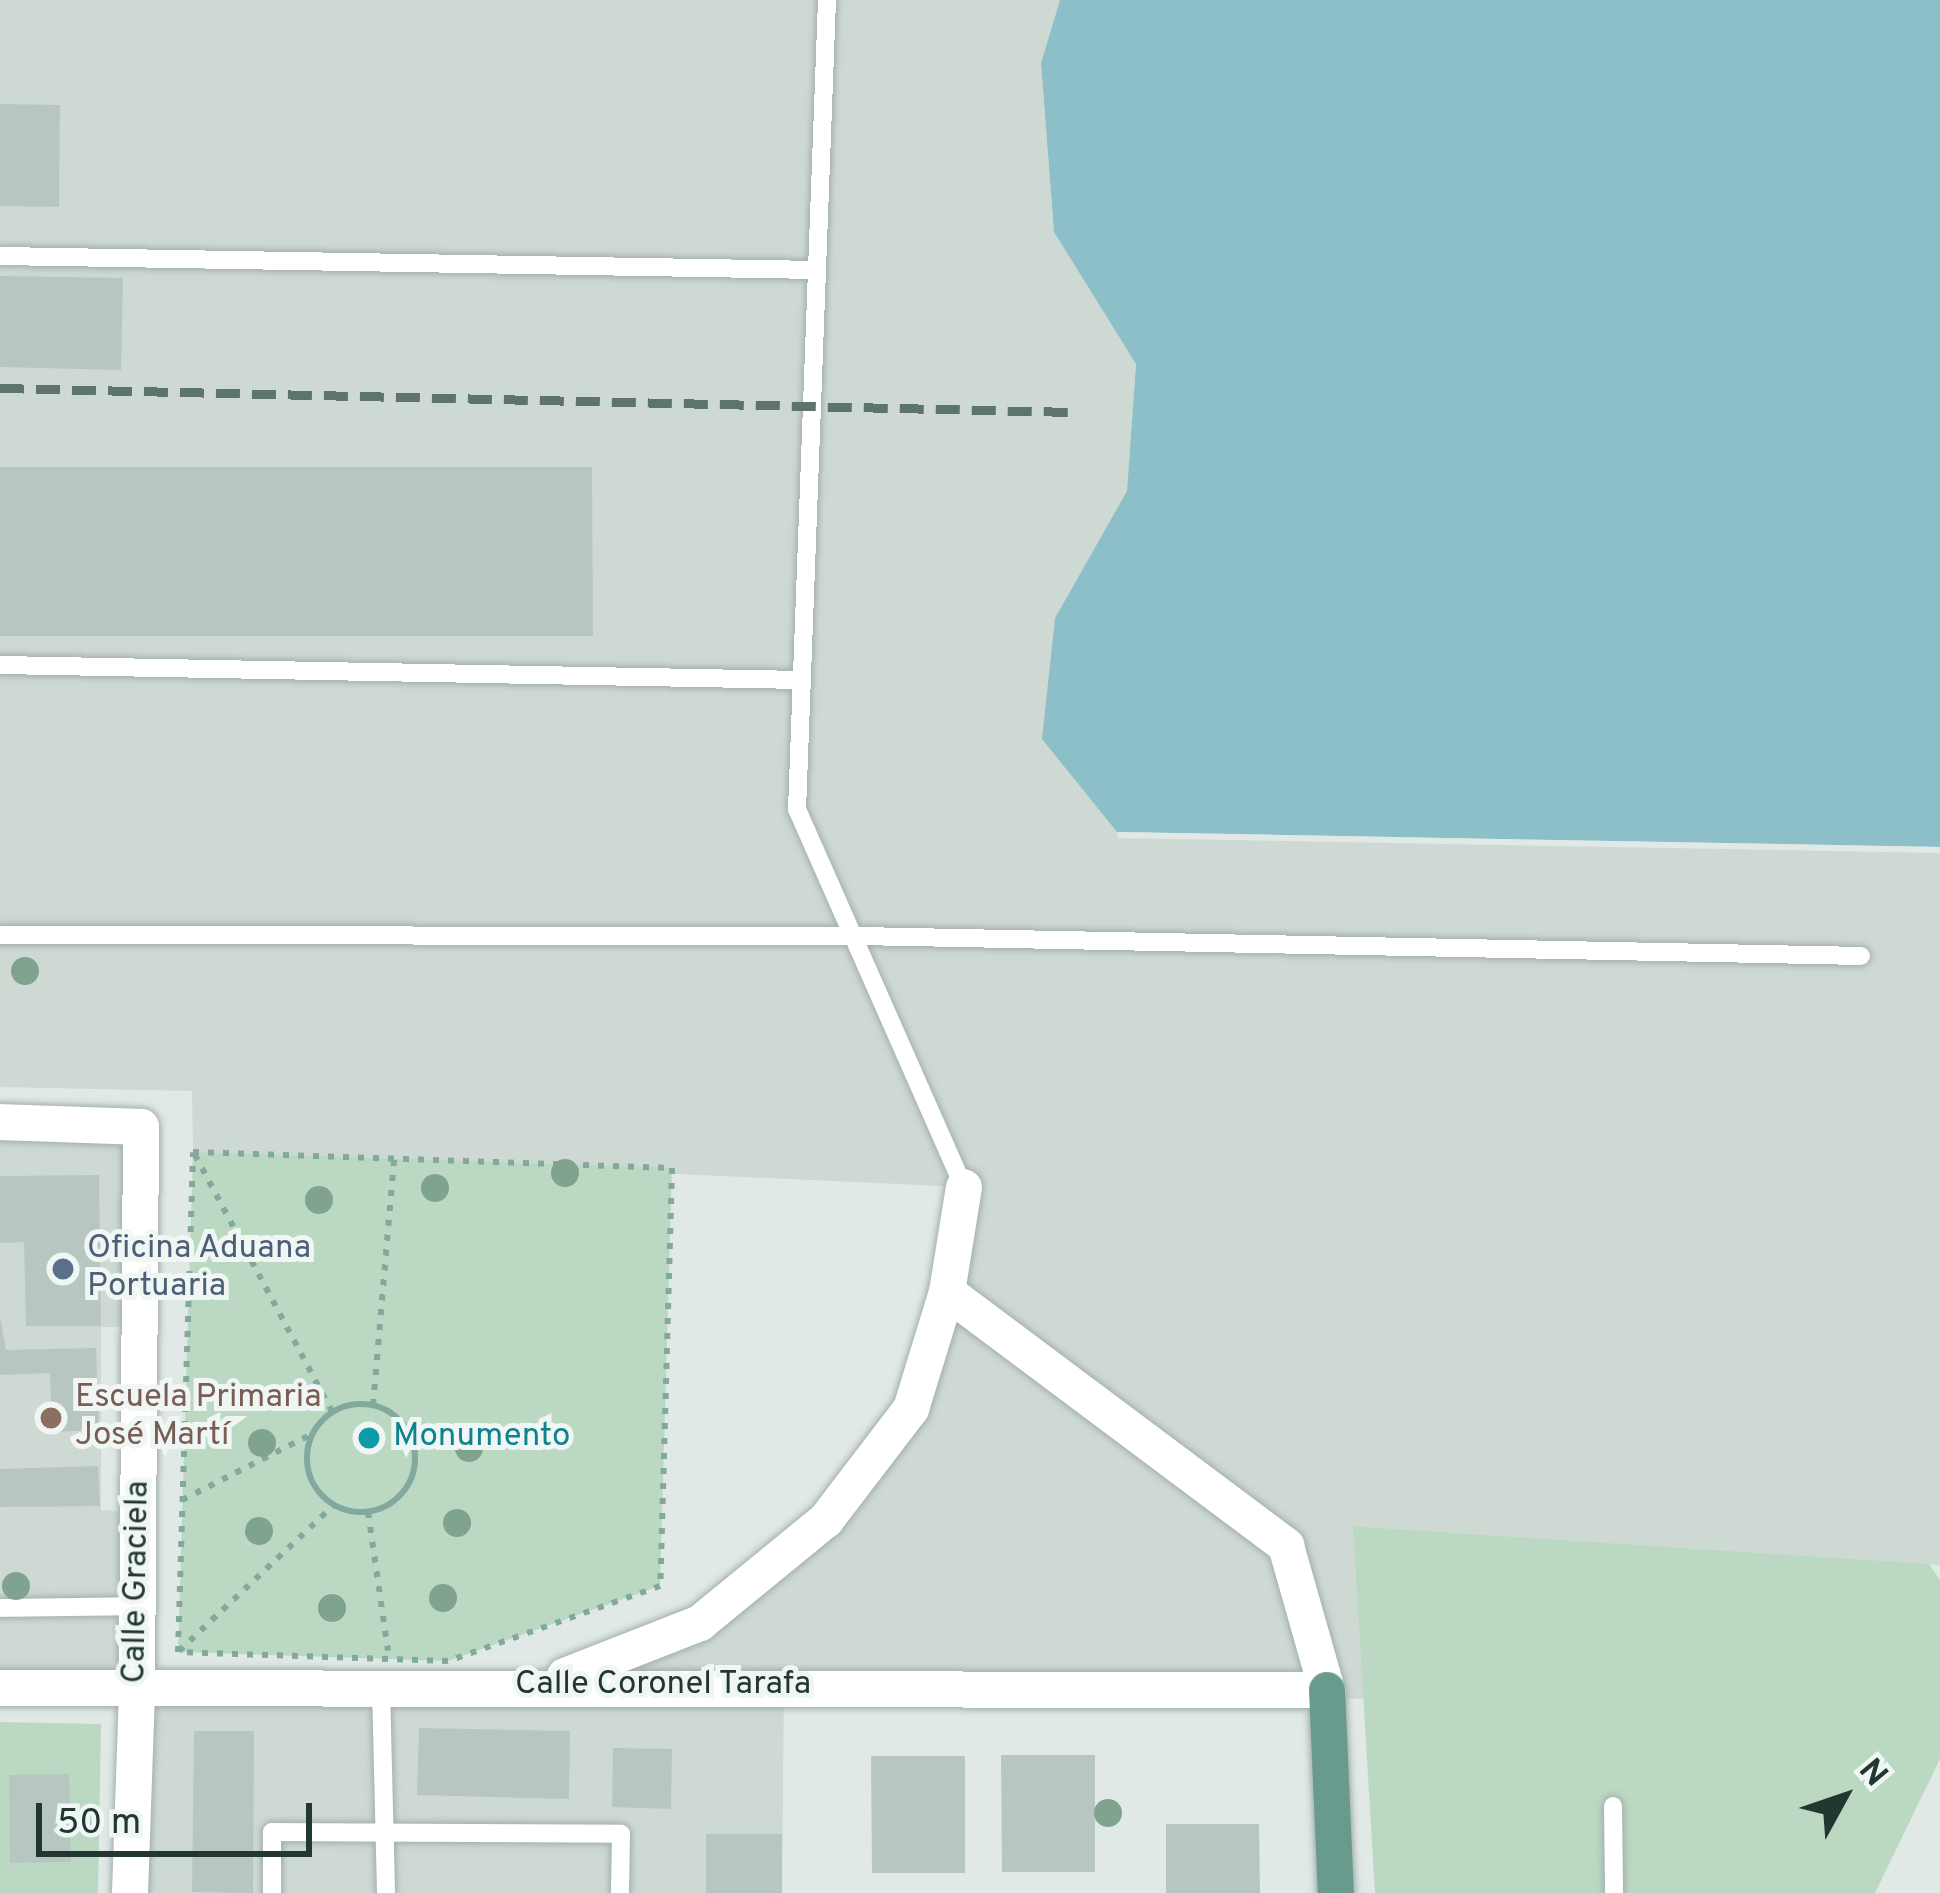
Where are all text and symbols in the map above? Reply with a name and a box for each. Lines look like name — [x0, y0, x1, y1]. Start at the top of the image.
place label: Oficina Aduana Portuaria — [87, 1230, 313, 1308]
marker: Oficina Aduana Portuaria — [50, 1256, 76, 1282]
place label: Escuela Primaria José Martí — [75, 1379, 322, 1457]
marker: Escuela Primaria José Martí — [38, 1405, 64, 1431]
place label: Monumento — [393, 1418, 570, 1458]
marker: Monumento — [356, 1425, 382, 1451]
street label: Calle Graciela — [116, 1480, 160, 1684]
street label: Calle Coronel Tarafa — [514, 1666, 812, 1706]
north arrow — [1784, 1737, 1904, 1857]
text: N — [1848, 1751, 1895, 1796]
scale bar — [42, 1779, 318, 1853]
text: 50 m — [57, 1801, 141, 1847]

